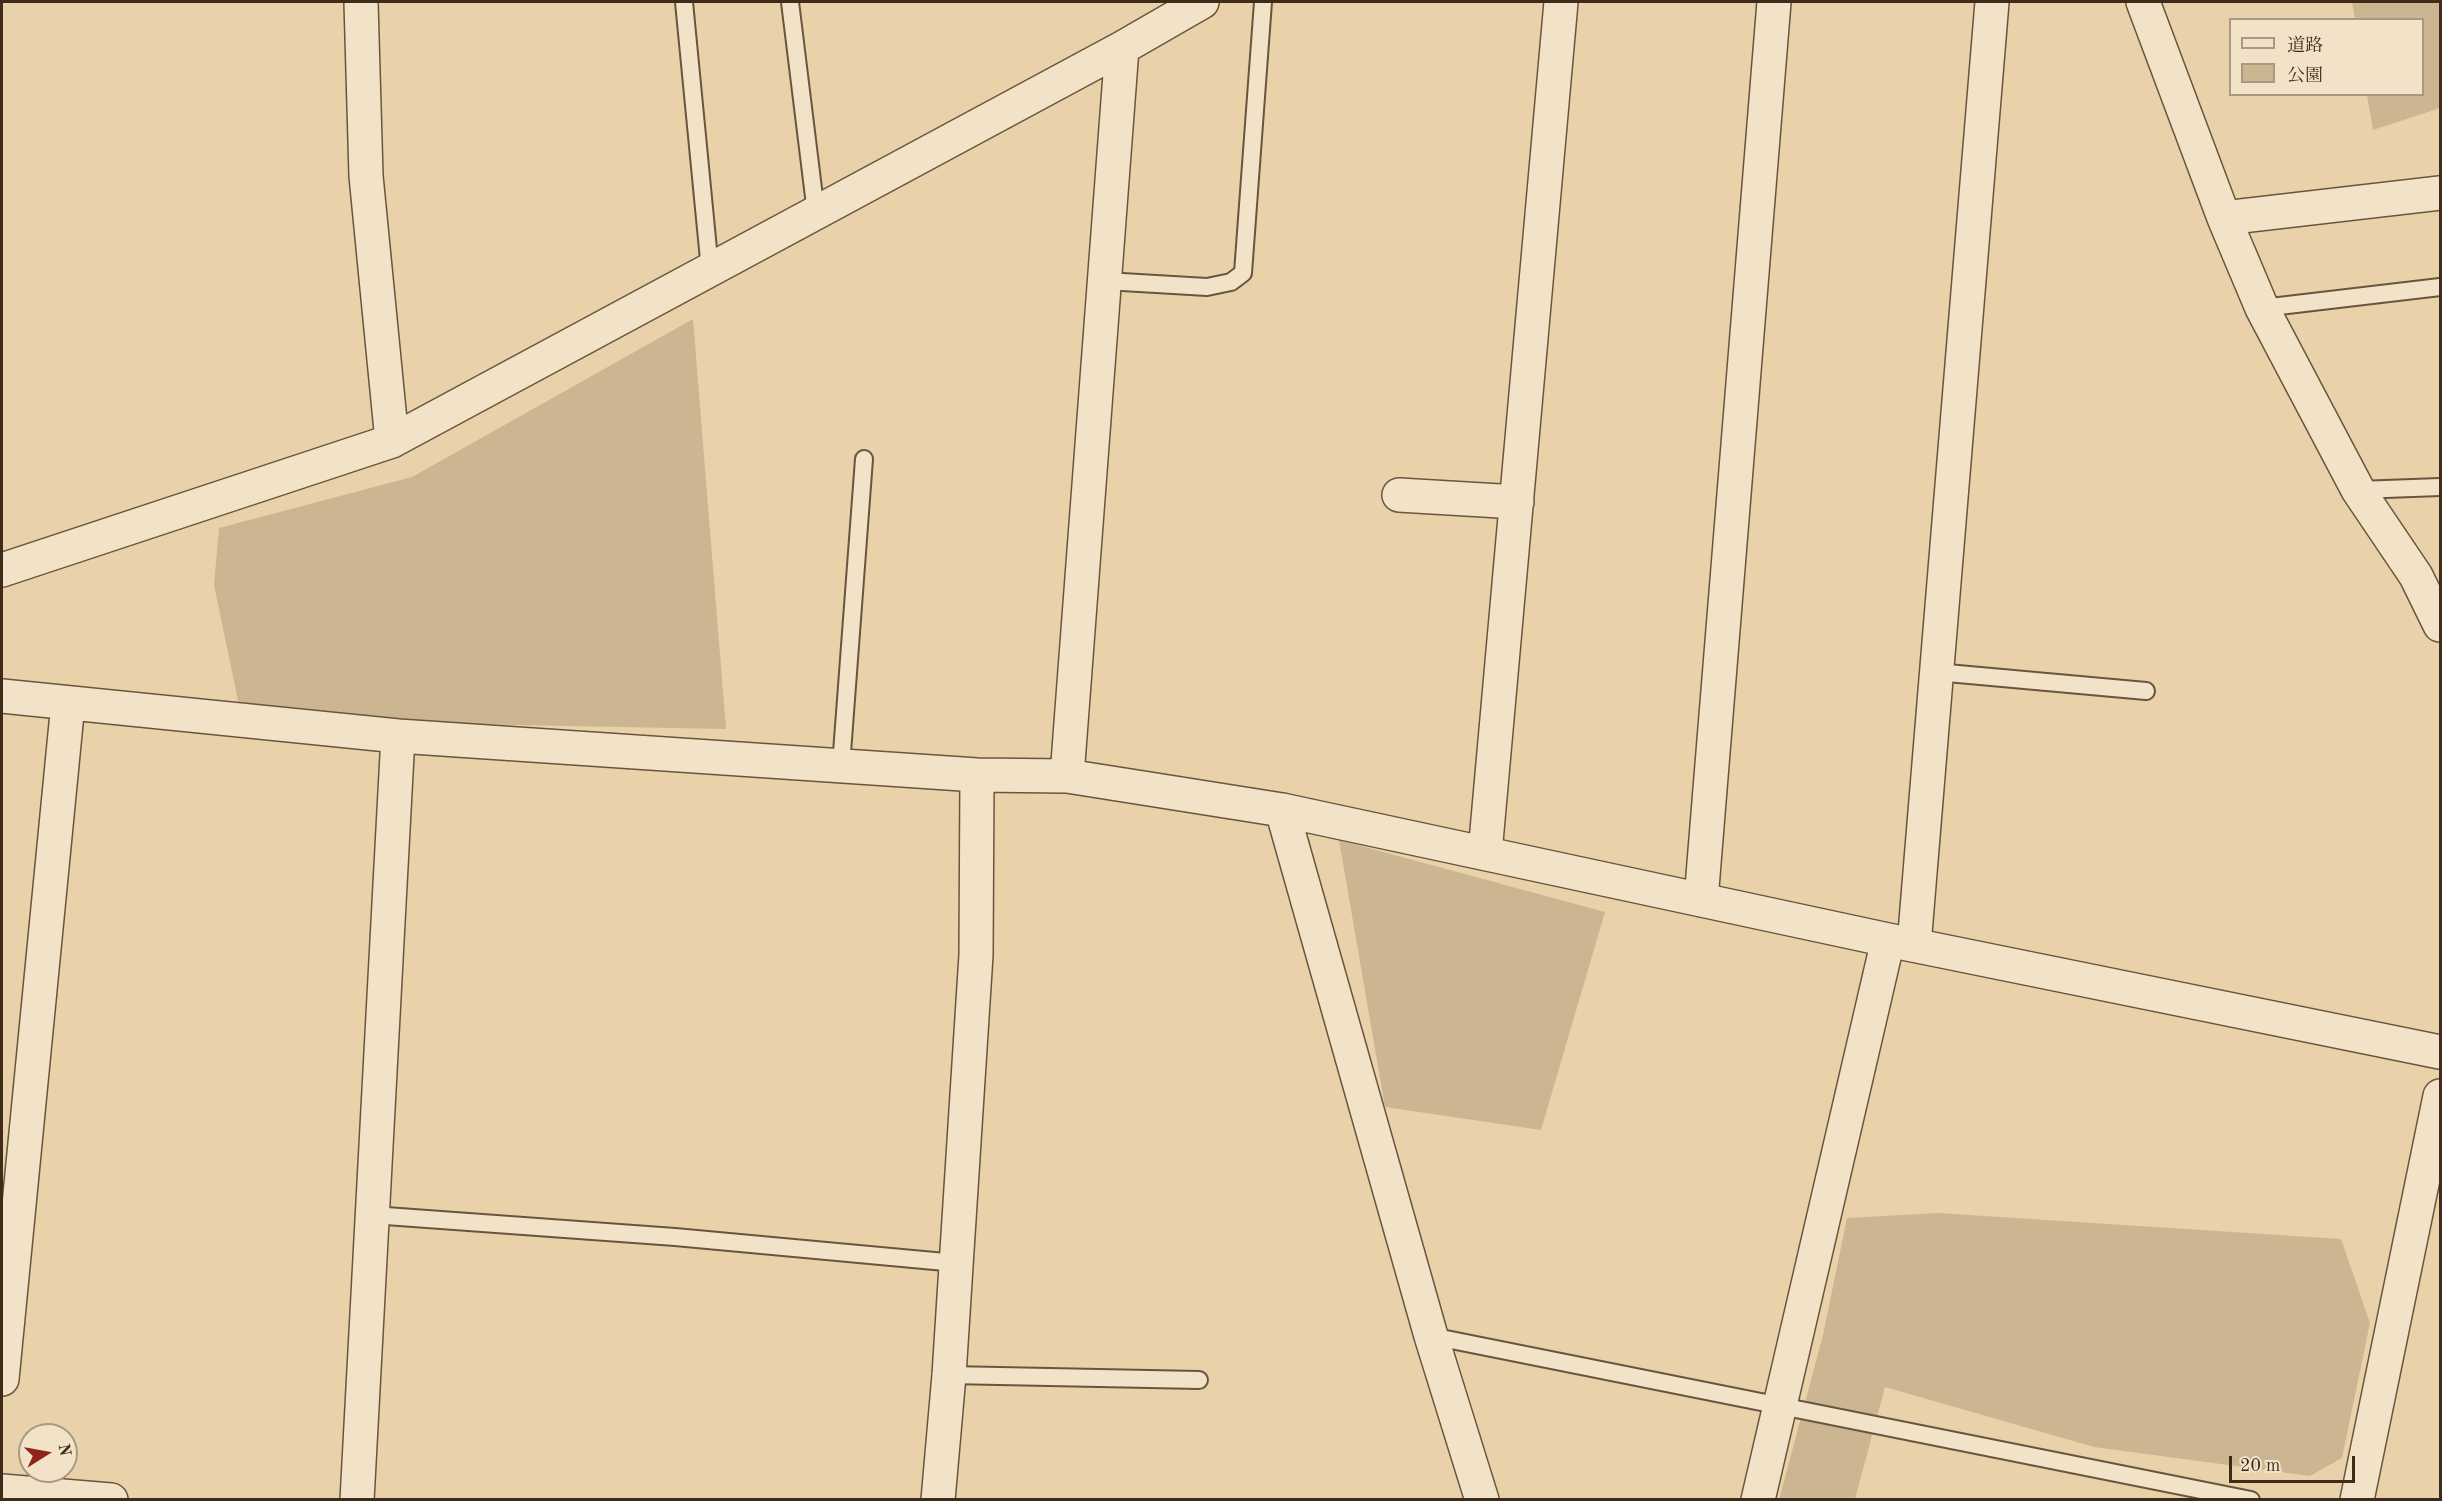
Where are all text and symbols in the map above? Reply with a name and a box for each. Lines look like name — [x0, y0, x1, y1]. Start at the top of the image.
legend — [2229, 18, 2424, 96]
text: 道路 — [2287, 37, 2323, 55]
text: 公園 — [2287, 67, 2323, 85]
north arrow — [18, 1423, 78, 1483]
text: N — [55, 1442, 73, 1457]
scale bar — [2232, 1444, 2358, 1482]
text: 20 m — [2240, 1457, 2280, 1475]

